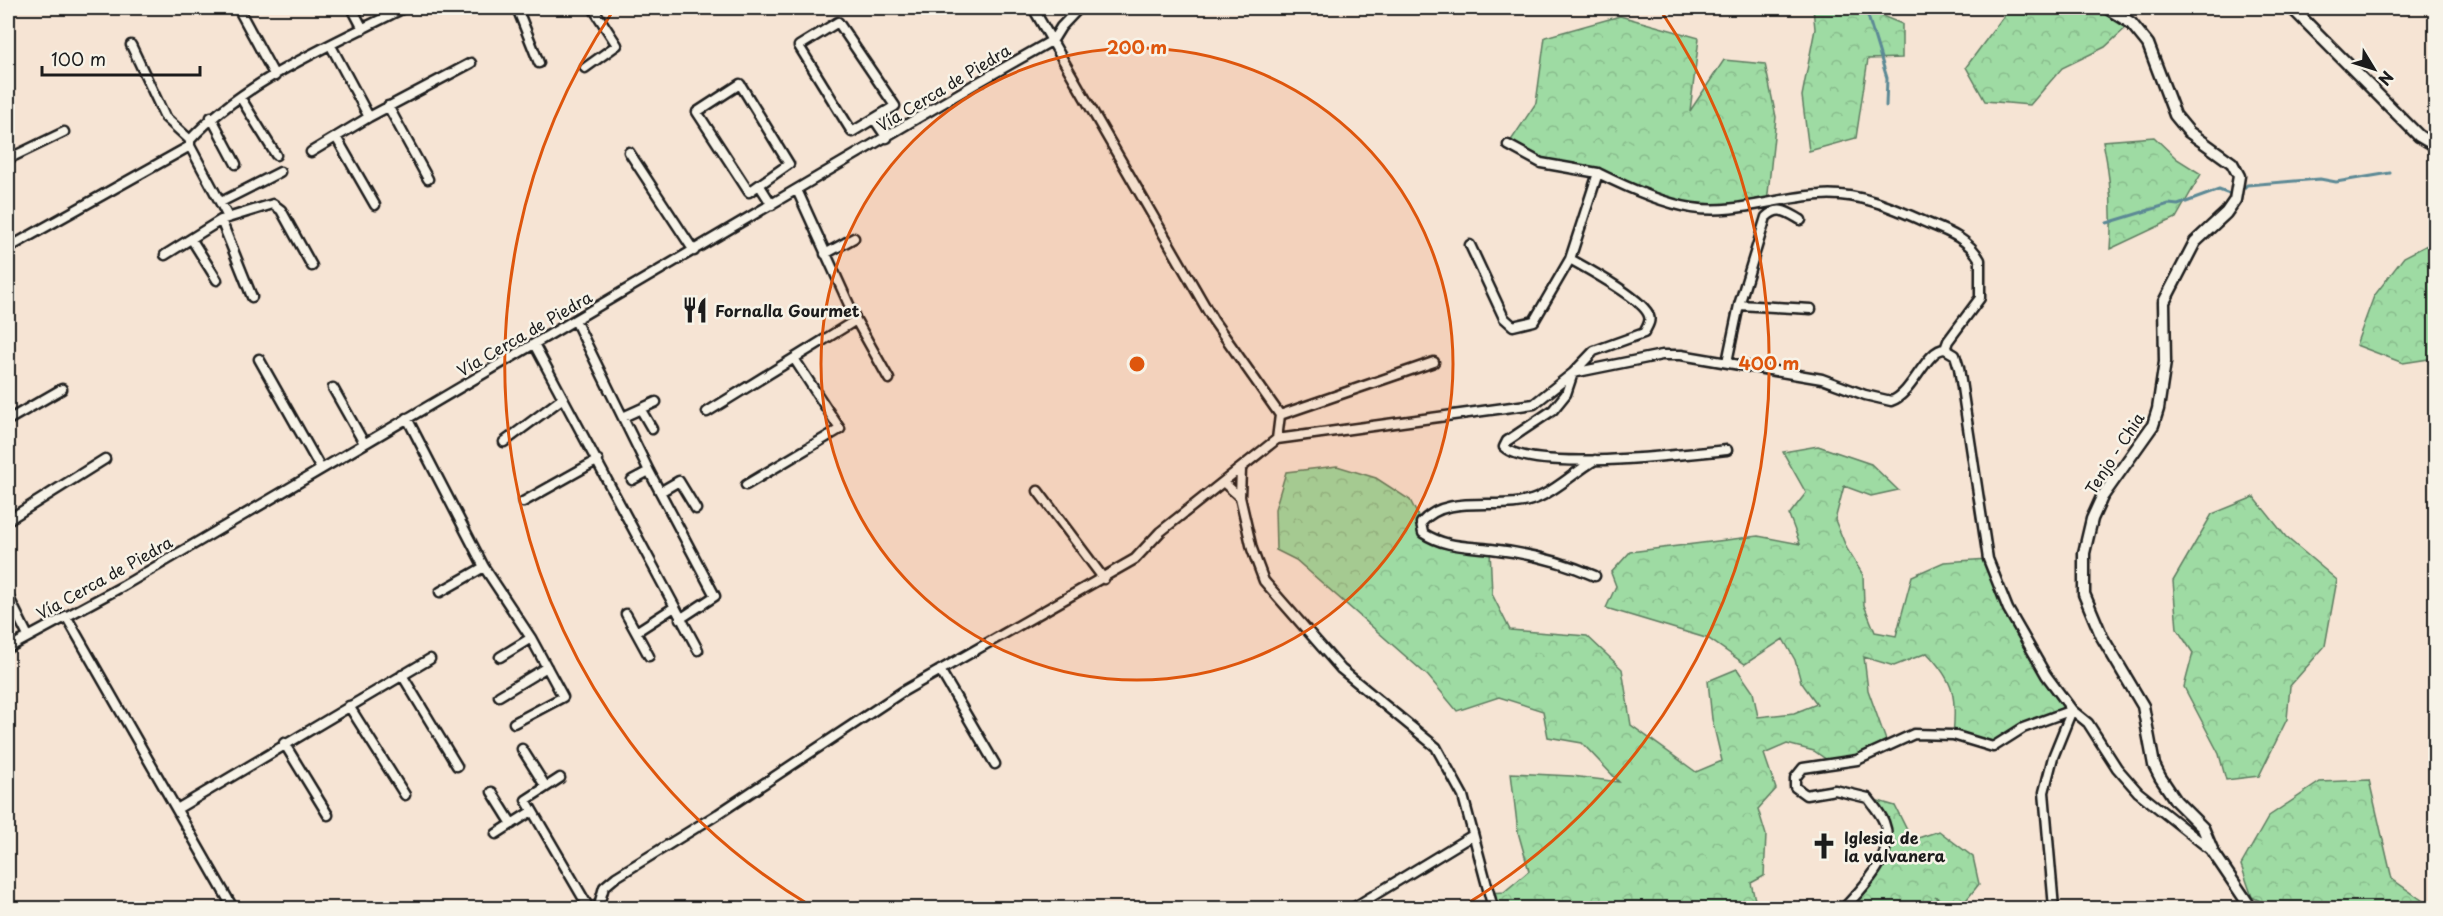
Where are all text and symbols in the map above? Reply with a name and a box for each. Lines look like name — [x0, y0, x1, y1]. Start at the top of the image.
text: 200 m — [1107, 33, 1167, 60]
street label: Vía Cerca de Piedra — [871, 37, 1015, 137]
scale bar — [42, 39, 200, 77]
north arrow — [2344, 39, 2404, 99]
text: 100 m — [51, 45, 106, 72]
text: N — [2373, 66, 2400, 91]
street label: Vía Cerca de Piedra — [452, 284, 597, 382]
restaurant icon: Fornalla Gourmet — [680, 295, 710, 325]
place label: Fornalla Gourmet — [715, 298, 860, 322]
text: 400 m — [1739, 349, 1799, 376]
centre of rings — [1127, 354, 1147, 374]
street label: Tenjo - Chia — [2078, 407, 2150, 499]
street label: Vía Cerca de Piedra — [31, 529, 177, 624]
place label: Iglesia de la valvanera — [1844, 825, 1946, 867]
church icon: Iglesia de la valvanera — [1809, 831, 1839, 861]

